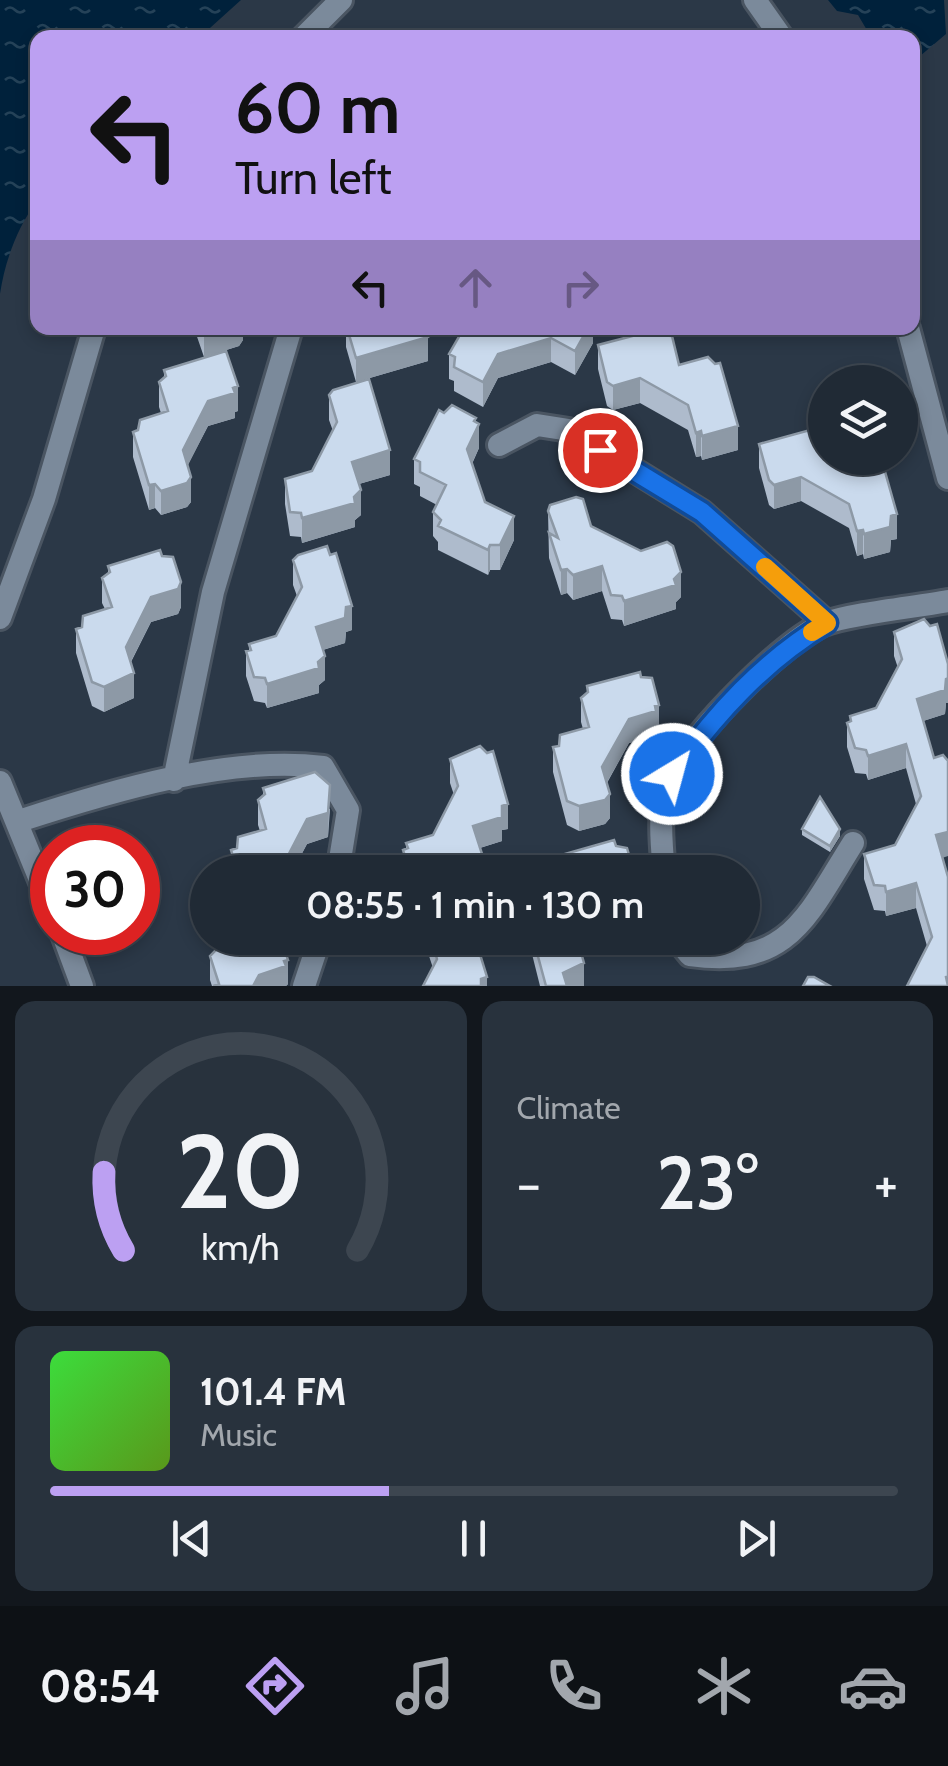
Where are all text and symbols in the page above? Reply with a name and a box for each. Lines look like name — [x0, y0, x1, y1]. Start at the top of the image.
text: 60 m — [235, 65, 400, 151]
icon: left — [70, 70, 200, 200]
text: Turn left — [235, 151, 392, 205]
icon: left — [343, 260, 398, 315]
icon: ahead — [448, 260, 503, 315]
icon: right — [553, 260, 608, 315]
map controls — [808, 365, 918, 475]
button: layers — [808, 365, 918, 475]
pin — [558, 408, 643, 493]
icon: arrive — [573, 423, 628, 478]
position arrow — [620, 722, 724, 826]
speed limit sign: 30 — [30, 825, 160, 955]
text: 08:55 · 1 min · 130 m — [306, 881, 644, 928]
text: Climate — [517, 1088, 621, 1127]
text: 20 — [177, 1108, 305, 1234]
text: 23° — [656, 1137, 758, 1228]
text: − — [517, 1150, 541, 1217]
text: + — [874, 1150, 898, 1217]
text: km/h — [202, 1226, 280, 1269]
text: 101.4 FM — [200, 1368, 346, 1415]
text: Music — [200, 1415, 277, 1454]
icon: previous — [164, 1511, 219, 1566]
icon: pause — [446, 1511, 501, 1566]
icon: next — [729, 1511, 784, 1566]
icon: directions — [240, 1651, 310, 1721]
icon: music — [390, 1651, 460, 1721]
icon: phone — [539, 1651, 609, 1721]
icon: climate — [689, 1651, 759, 1721]
icon: car — [838, 1651, 908, 1721]
text: 08:54 — [40, 1659, 161, 1713]

